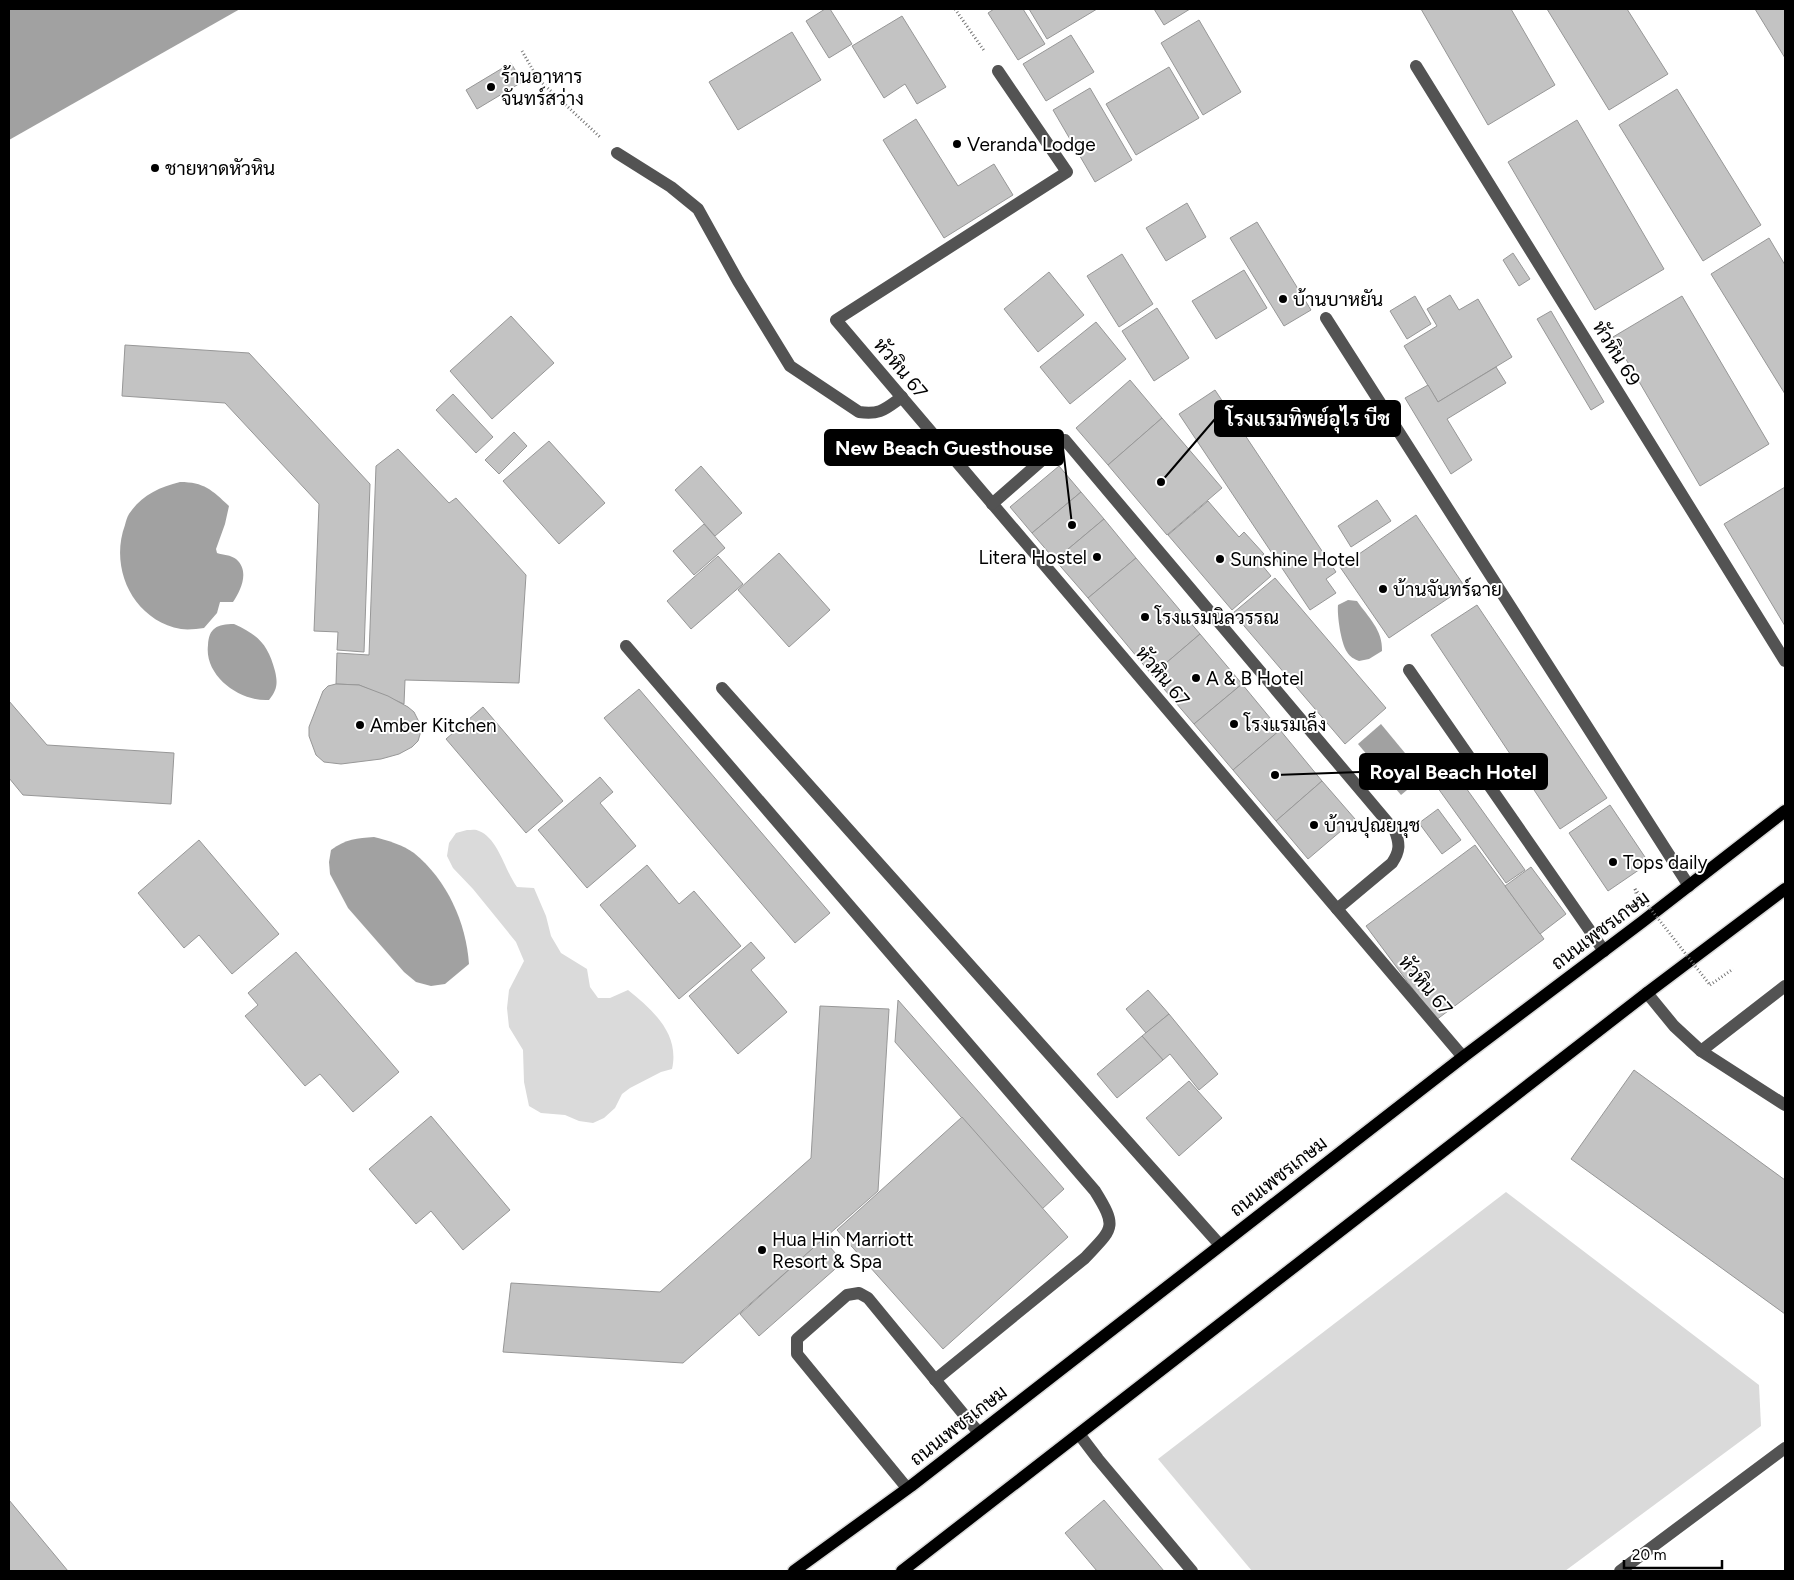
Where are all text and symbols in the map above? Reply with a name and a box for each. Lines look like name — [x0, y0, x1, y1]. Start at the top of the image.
place label: ร้านอาหาร จันทร์สว่าง — [501, 65, 584, 110]
marker: ร้านอาหาร จันทร์สว่าง — [485, 81, 497, 93]
place label: Veranda Lodge — [967, 133, 1096, 156]
marker: Veranda Lodge — [951, 138, 963, 150]
place label: ชายหาดหัวหิน — [165, 157, 275, 180]
marker: ชายหาดหัวหิน — [149, 162, 161, 174]
place label: บ้านบาหยัน — [1293, 288, 1383, 311]
marker: บ้านบาหยัน — [1277, 293, 1289, 305]
street label: หัวหิน 69 — [1588, 317, 1645, 390]
street label: หัวหิน 67 — [869, 333, 932, 403]
callout: โรงแรมทิพย์อุไร บีช — [1215, 401, 1400, 436]
text: โรงแรมทิพย์อุไร บีช — [1225, 405, 1390, 434]
callout: New Beach Guesthouse — [825, 430, 1063, 465]
text: New Beach Guesthouse — [835, 436, 1053, 460]
place label: Litera Hostel — [979, 546, 1087, 569]
place label: Sunshine Hotel — [1230, 548, 1359, 571]
marker: Litera Hostel — [1091, 551, 1103, 563]
marker: Sunshine Hotel — [1214, 553, 1226, 565]
place label: บ้านจันทร์ฉาย — [1393, 577, 1502, 601]
marker: บ้านจันทร์ฉาย — [1377, 583, 1389, 595]
place label: โรงแรมนิลวรรณ — [1154, 605, 1279, 629]
marker: โรงแรมนิลวรรณ — [1139, 611, 1151, 623]
street label: หัวหิน 67 — [1131, 641, 1194, 711]
place label: A & B Hotel — [1206, 667, 1304, 690]
marker: A & B Hotel — [1190, 672, 1202, 684]
place label: โรงแรมเล็ง — [1243, 711, 1326, 736]
place label: Amber Kitchen — [370, 714, 497, 737]
marker: โรงแรมเล็ง — [1228, 718, 1240, 730]
marker: Amber Kitchen — [354, 719, 366, 731]
callout: Royal Beach Hotel — [1360, 754, 1547, 789]
text: Royal Beach Hotel — [1369, 760, 1537, 784]
place label: บ้านปุณยนุช — [1324, 814, 1420, 838]
marker: บ้านปุณยนุช — [1308, 819, 1320, 831]
place label: Tops daily — [1623, 851, 1708, 874]
marker: Tops daily — [1607, 856, 1619, 868]
street label: ถนนเพชรเกษม — [1547, 886, 1654, 975]
street label: หัวหิน 67 — [1394, 950, 1457, 1020]
street label: ถนนเพชรเกษม — [1225, 1131, 1331, 1221]
place label: Hua Hin Marriott Resort & Spa — [772, 1228, 914, 1273]
marker: Hua Hin Marriott Resort & Spa — [756, 1244, 768, 1256]
street label: ถนนเพชรเกษม — [905, 1380, 1011, 1470]
scale bar — [1624, 1538, 1722, 1570]
text: 20 m — [1632, 1546, 1666, 1564]

